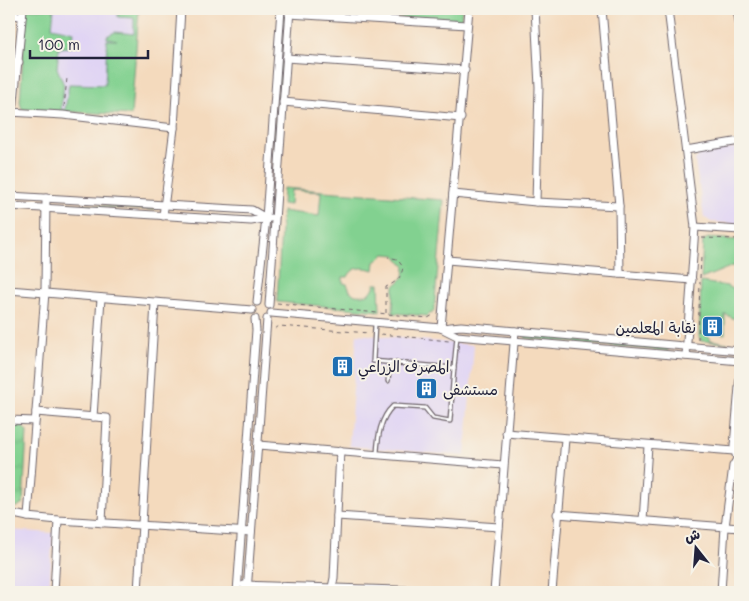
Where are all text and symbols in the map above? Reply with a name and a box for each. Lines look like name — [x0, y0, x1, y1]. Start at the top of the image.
scale bar — [30, 28, 148, 60]
text: 100 m — [38, 34, 80, 54]
building icon: نقابة المعلمين — [700, 315, 724, 339]
place label: نقابة المعلمين — [616, 317, 696, 337]
building icon: المصرف الزراعي — [330, 354, 354, 378]
place label: المصرف الزراعي — [358, 356, 450, 380]
building icon: مستشفى — [415, 377, 439, 401]
place label: مستشفى — [443, 379, 498, 400]
north arrow — [672, 524, 722, 574]
text: ش — [682, 524, 702, 546]

